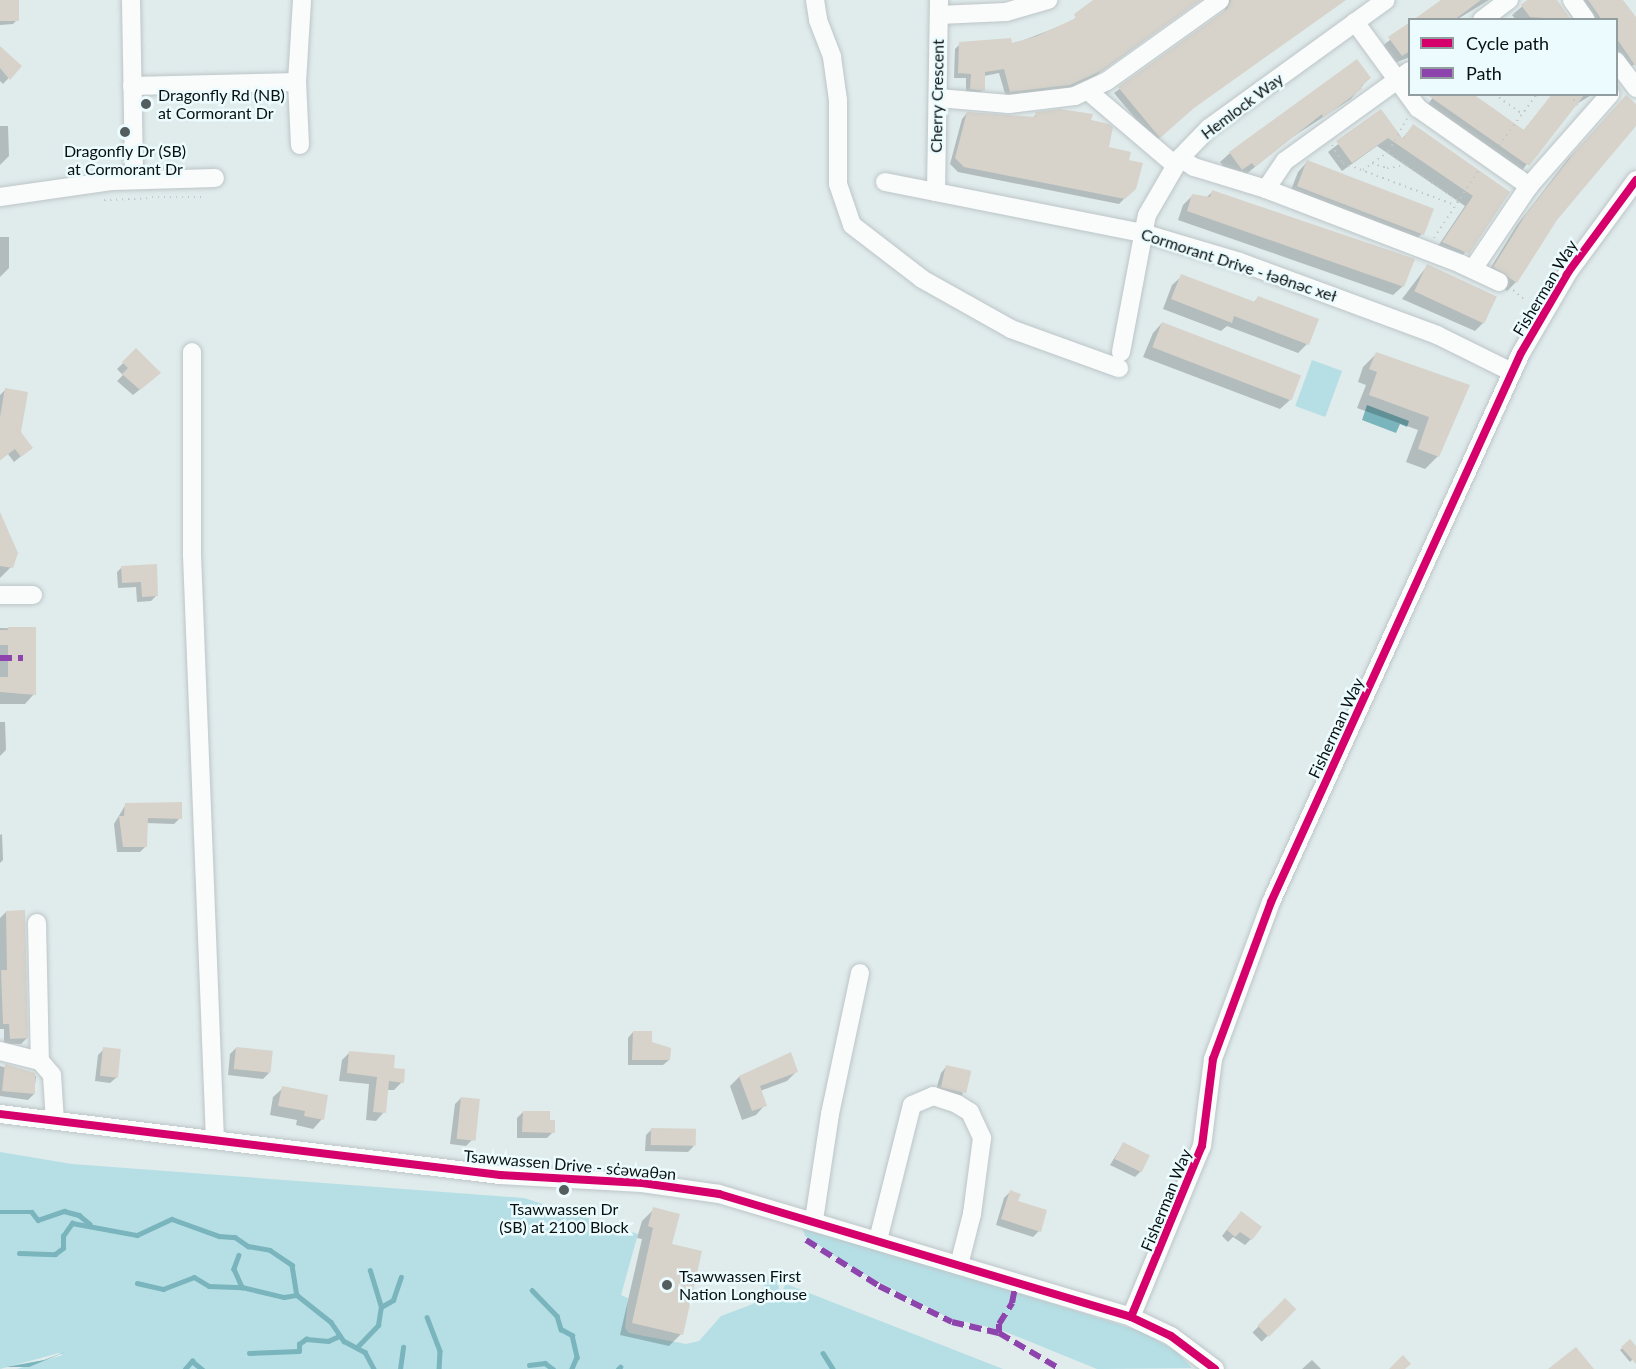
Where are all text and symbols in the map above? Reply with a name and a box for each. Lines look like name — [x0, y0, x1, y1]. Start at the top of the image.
legend — [1408, 18, 1618, 96]
text: Cycle path — [1466, 32, 1549, 54]
street label: Cherry Crescent — [926, 39, 948, 153]
text: Path — [1466, 62, 1502, 84]
street label: Hemlock Way — [1197, 69, 1287, 143]
place label: Dragonfly Rd (NB) at Cormorant Dr — [158, 85, 285, 123]
marker: Dragonfly Rd (NB) at Cormorant Dr — [139, 97, 153, 111]
marker: Dragonfly Dr (SB) at Cormorant Dr — [118, 125, 132, 139]
place label: Dragonfly Dr (SB) at Cormorant Dr — [64, 141, 186, 179]
street label: Cormorant Drive - łəθnəc xeł — [1138, 224, 1340, 306]
street label: Fisherman Way — [1509, 236, 1581, 340]
street label: Fisherman Way — [1304, 675, 1368, 781]
street label: Tsawwassen Drive - sc̓əwaθən — [463, 1146, 677, 1184]
street label: Fisherman Way — [1137, 1146, 1195, 1254]
marker: Tsawwassen Dr (SB) at 2100 Block — [557, 1183, 571, 1197]
place label: Tsawwassen Dr (SB) at 2100 Block — [499, 1199, 629, 1237]
place label: Tsawwassen First Nation Longhouse — [679, 1266, 807, 1304]
marker: Tsawwassen First Nation Longhouse — [660, 1278, 674, 1292]

